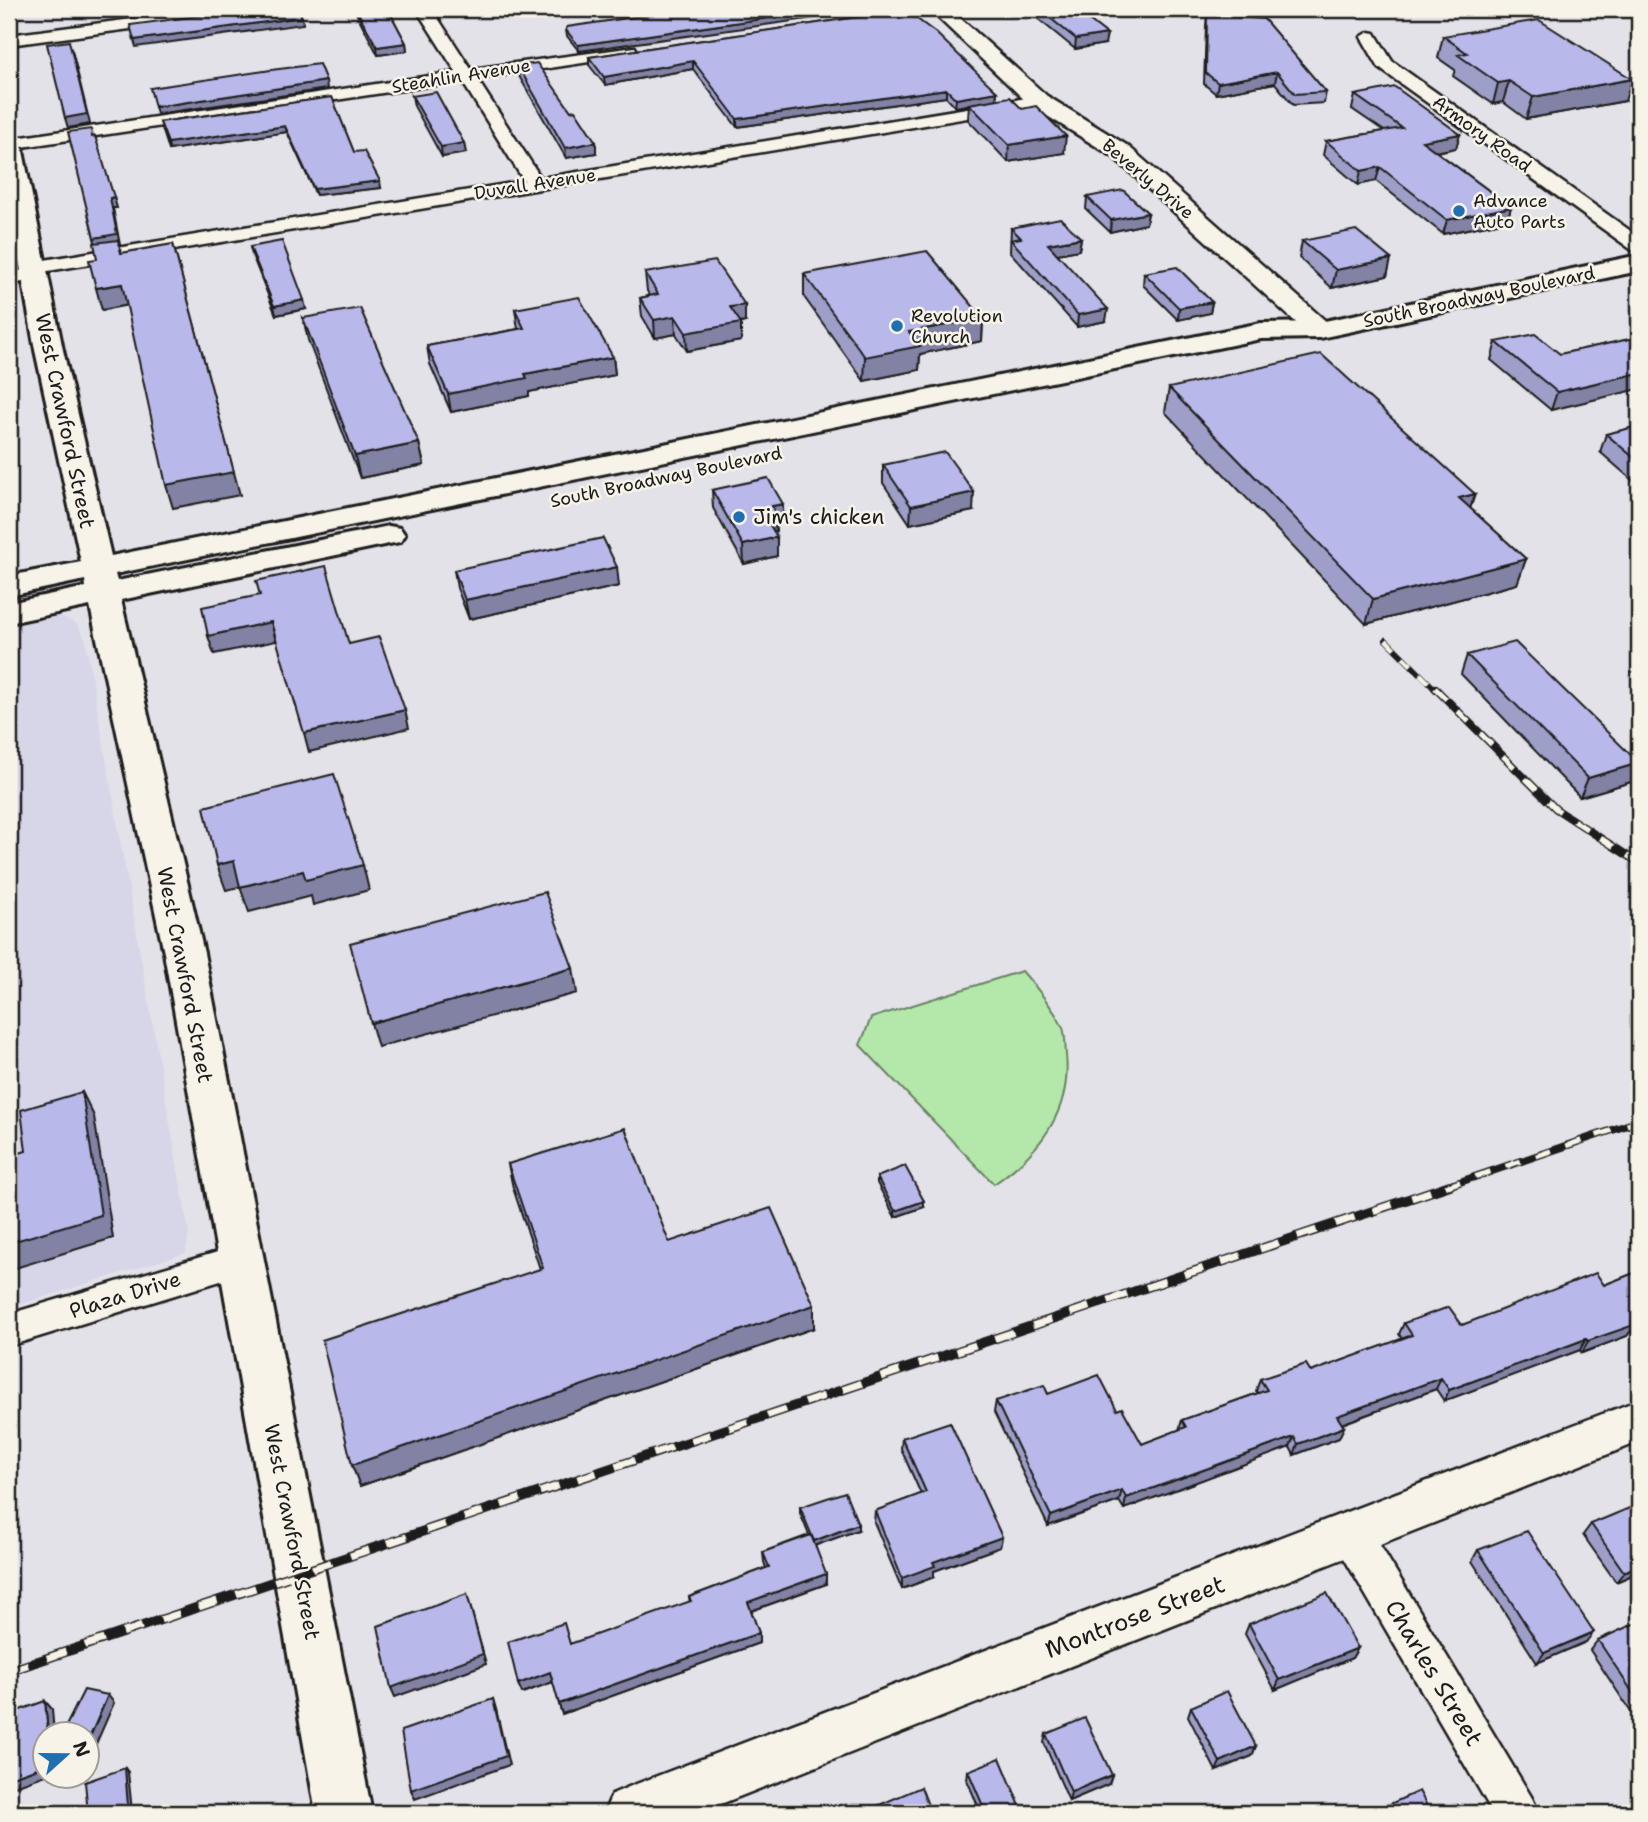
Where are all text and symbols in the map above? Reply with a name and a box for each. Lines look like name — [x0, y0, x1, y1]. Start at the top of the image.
street label: Steahlin Avenue — [390, 53, 532, 99]
street label: Armory Road — [1428, 90, 1536, 178]
street label: Beverly Drive — [1097, 133, 1199, 225]
street label: Duvall Avenue — [472, 163, 598, 205]
place label: Advance Auto Parts — [1473, 189, 1566, 234]
marker: Advance Auto Parts — [1451, 203, 1467, 219]
street label: South Broadway Boulevard — [1361, 261, 1597, 333]
place label: Revolution Church — [911, 304, 1003, 349]
street label: West Crawford Street — [28, 311, 102, 531]
marker: Revolution Church — [889, 318, 905, 334]
street label: South Broadway Boulevard — [548, 441, 784, 513]
place label: Jim's chicken — [753, 503, 885, 531]
marker: Jim's chicken — [731, 509, 747, 525]
street label: West Crawford Street — [150, 865, 220, 1085]
street label: Plaza Drive — [66, 1265, 184, 1325]
street label: West Crawford Street — [257, 1422, 327, 1642]
street label: Montrose Street — [1040, 1568, 1230, 1666]
street label: Charles Street — [1378, 1594, 1490, 1752]
north arrow — [32, 1720, 102, 1790]
text: N — [67, 1738, 96, 1761]

